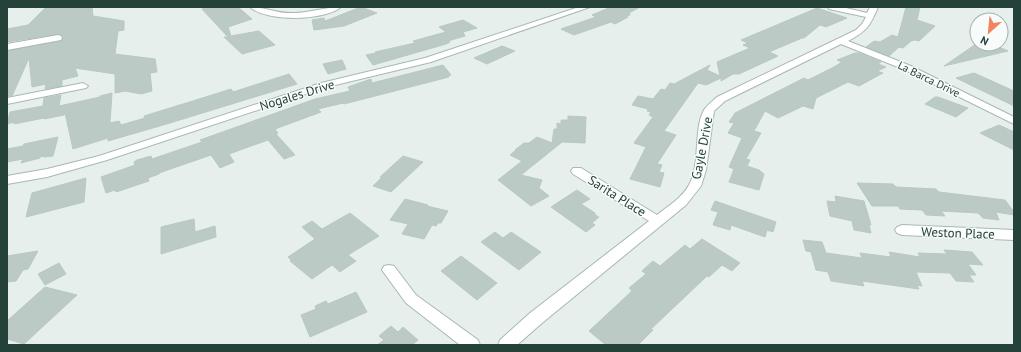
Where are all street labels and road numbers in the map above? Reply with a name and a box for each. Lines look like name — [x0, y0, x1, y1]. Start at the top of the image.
street label: La Barca Drive — [896, 58, 963, 100]
street label: Nogales Drive — [257, 76, 337, 114]
street label: Gayle Drive — [688, 115, 716, 181]
street label: Sarita Place — [585, 171, 649, 221]
street label: Weston Place — [921, 223, 995, 243]

